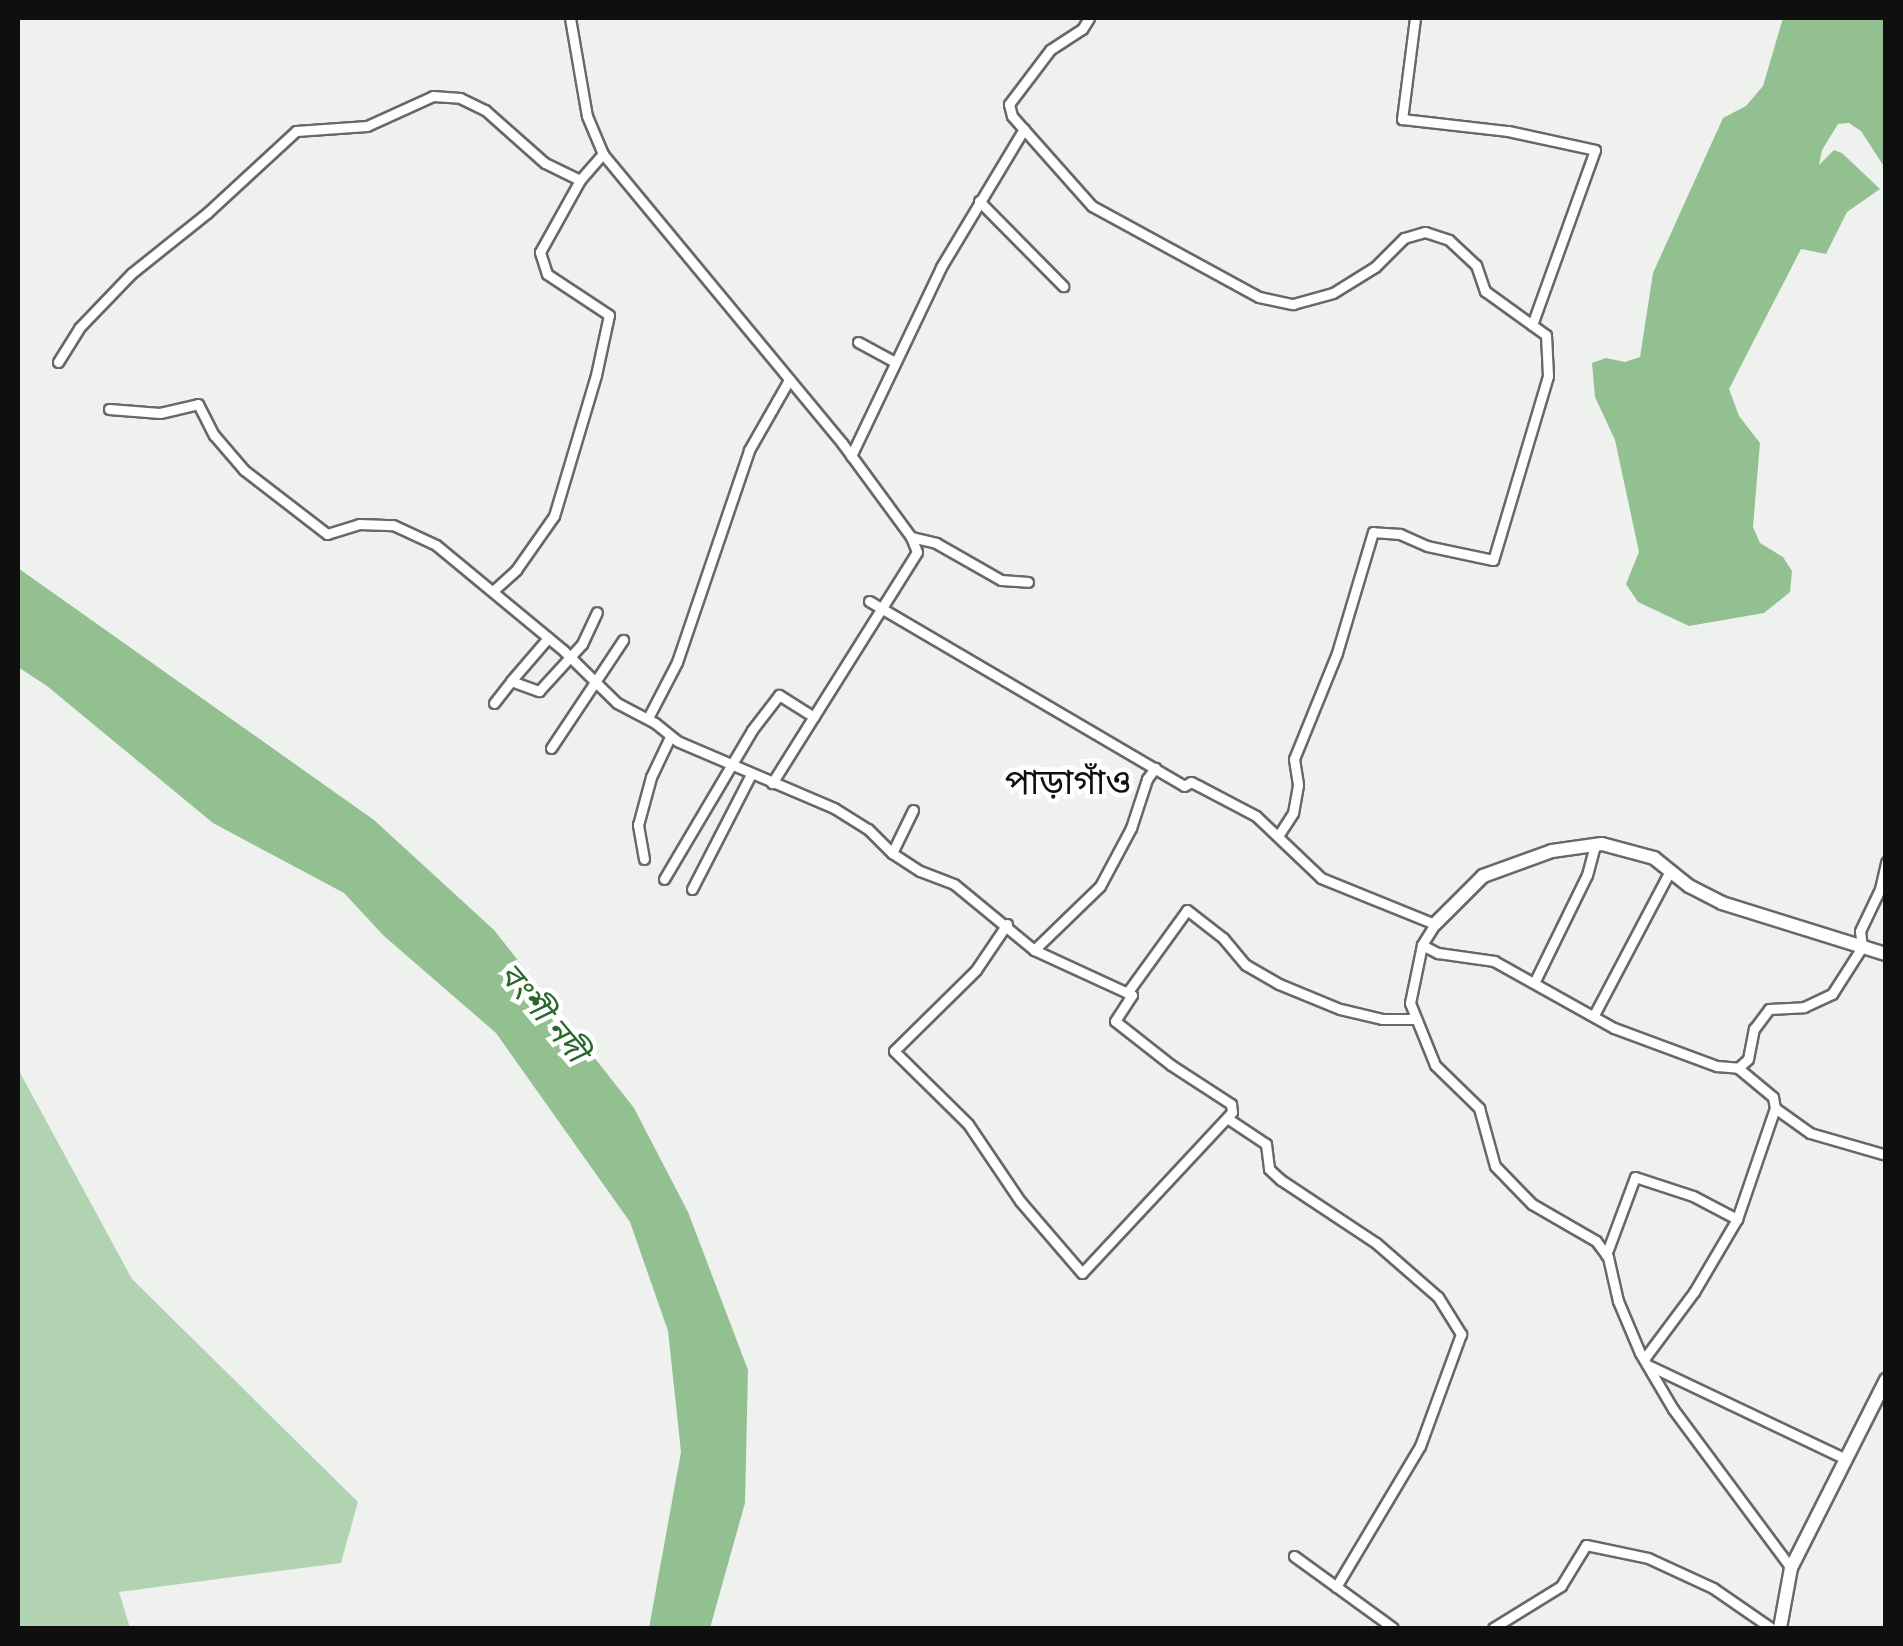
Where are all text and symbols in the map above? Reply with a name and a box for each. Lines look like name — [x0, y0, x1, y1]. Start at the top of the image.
district label: পাড়াগাঁও — [1005, 760, 1131, 802]
water label: বংশী নদী — [492, 955, 596, 1069]

